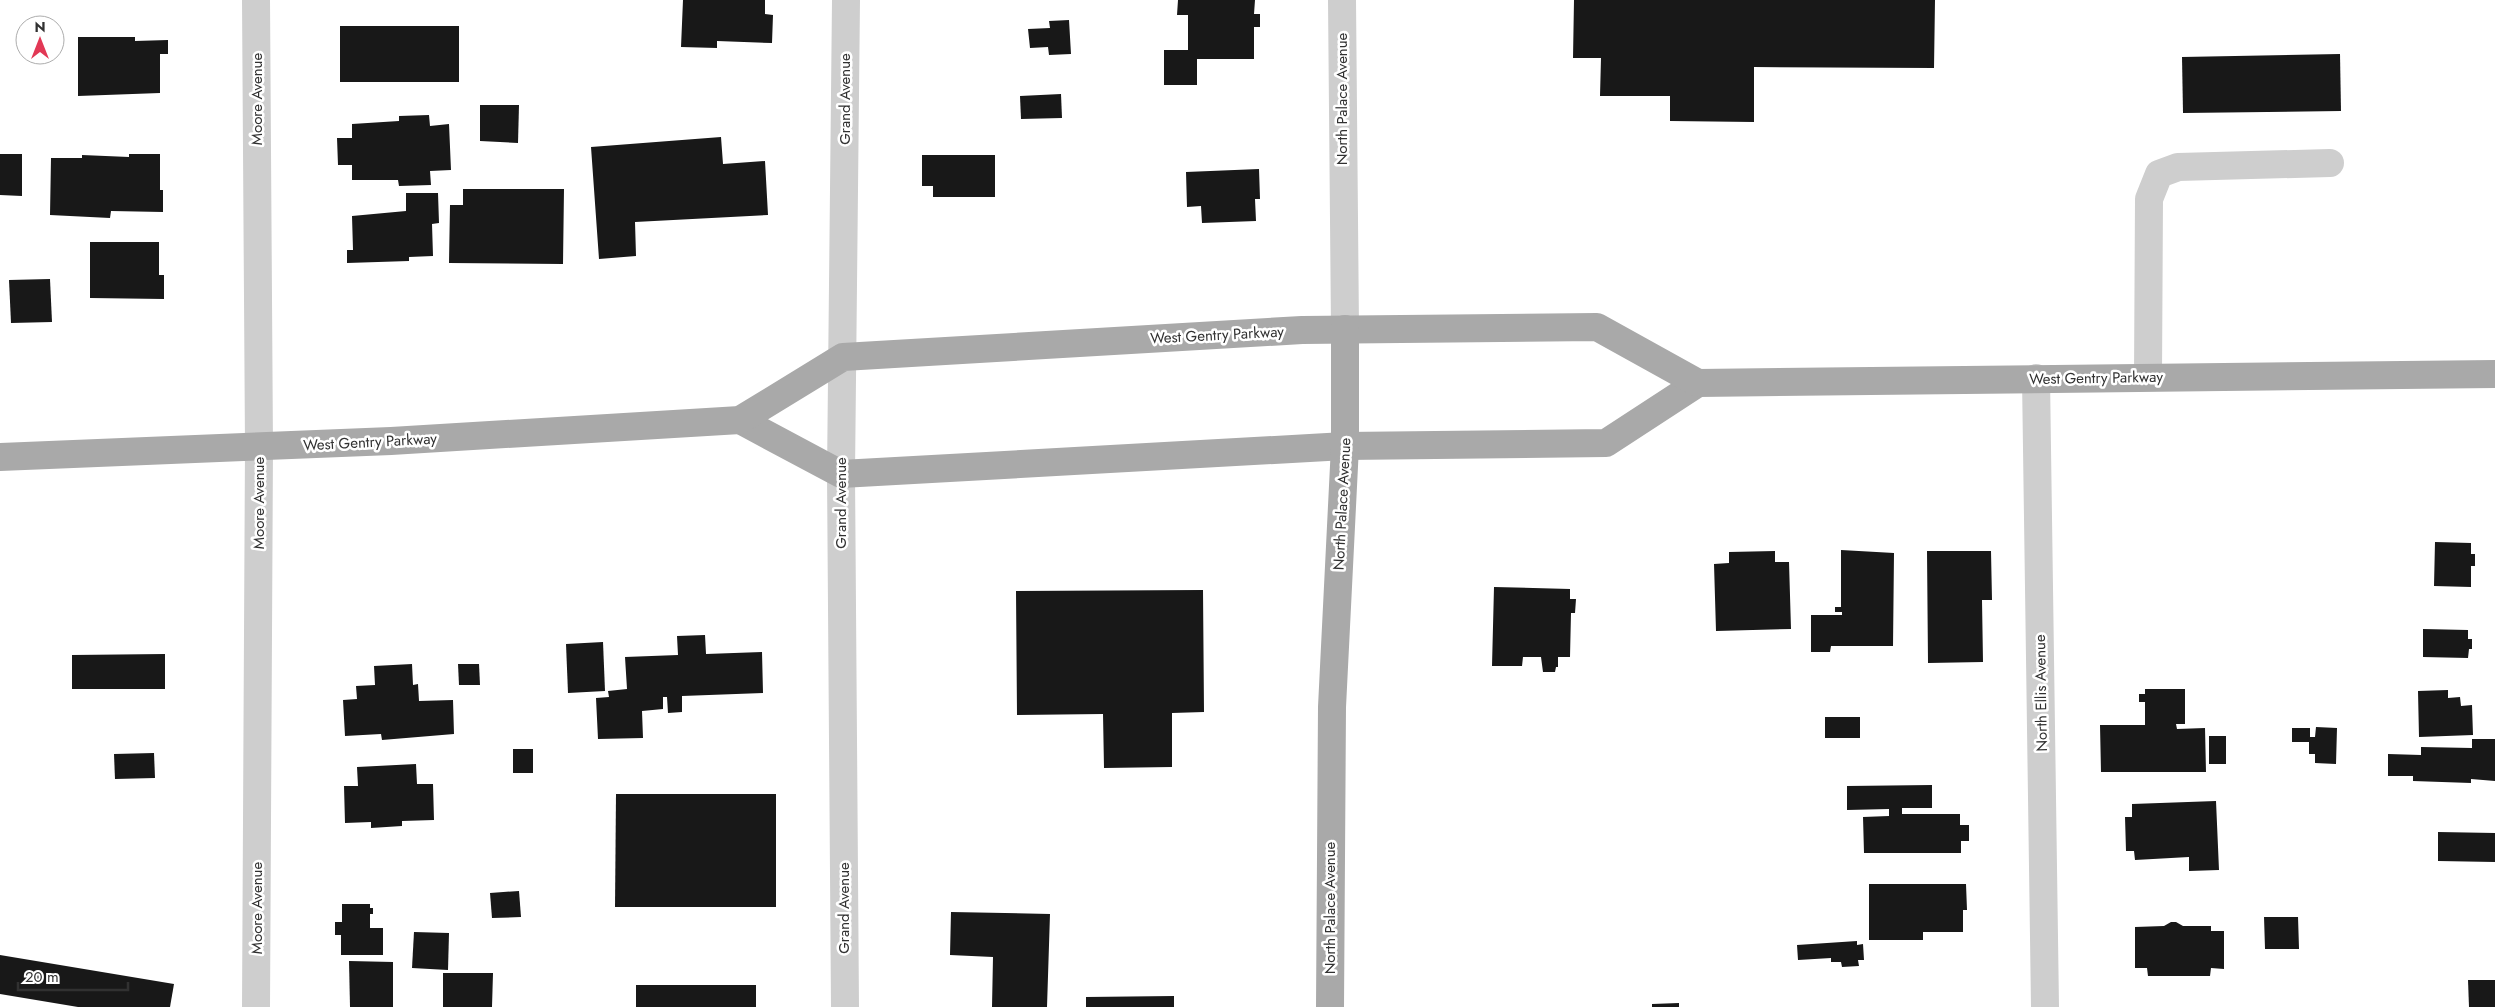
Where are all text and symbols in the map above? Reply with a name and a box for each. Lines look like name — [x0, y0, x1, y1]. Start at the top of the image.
north arrow — [15, 15, 65, 65]
text: N — [34, 17, 46, 37]
street label: North Palace Avenue — [1331, 32, 1353, 165]
street label: Moore Avenue — [246, 53, 268, 145]
street label: Grand Avenue — [834, 53, 856, 145]
street label: West Gentry Parkway — [1150, 320, 1285, 349]
street label: West Gentry Parkway — [2029, 366, 2164, 390]
street label: West Gentry Parkway — [303, 427, 438, 456]
street label: North Palace Avenue — [1328, 437, 1356, 571]
street label: Moore Avenue — [248, 457, 270, 549]
street label: Grand Avenue — [830, 457, 852, 549]
street label: North Ellis Avenue — [2029, 634, 2053, 752]
street label: North Palace Avenue — [1319, 841, 1341, 974]
street label: Moore Avenue — [246, 862, 268, 954]
street label: Grand Avenue — [833, 862, 855, 954]
scale bar — [18, 960, 128, 992]
text: 20 m — [25, 966, 59, 988]

